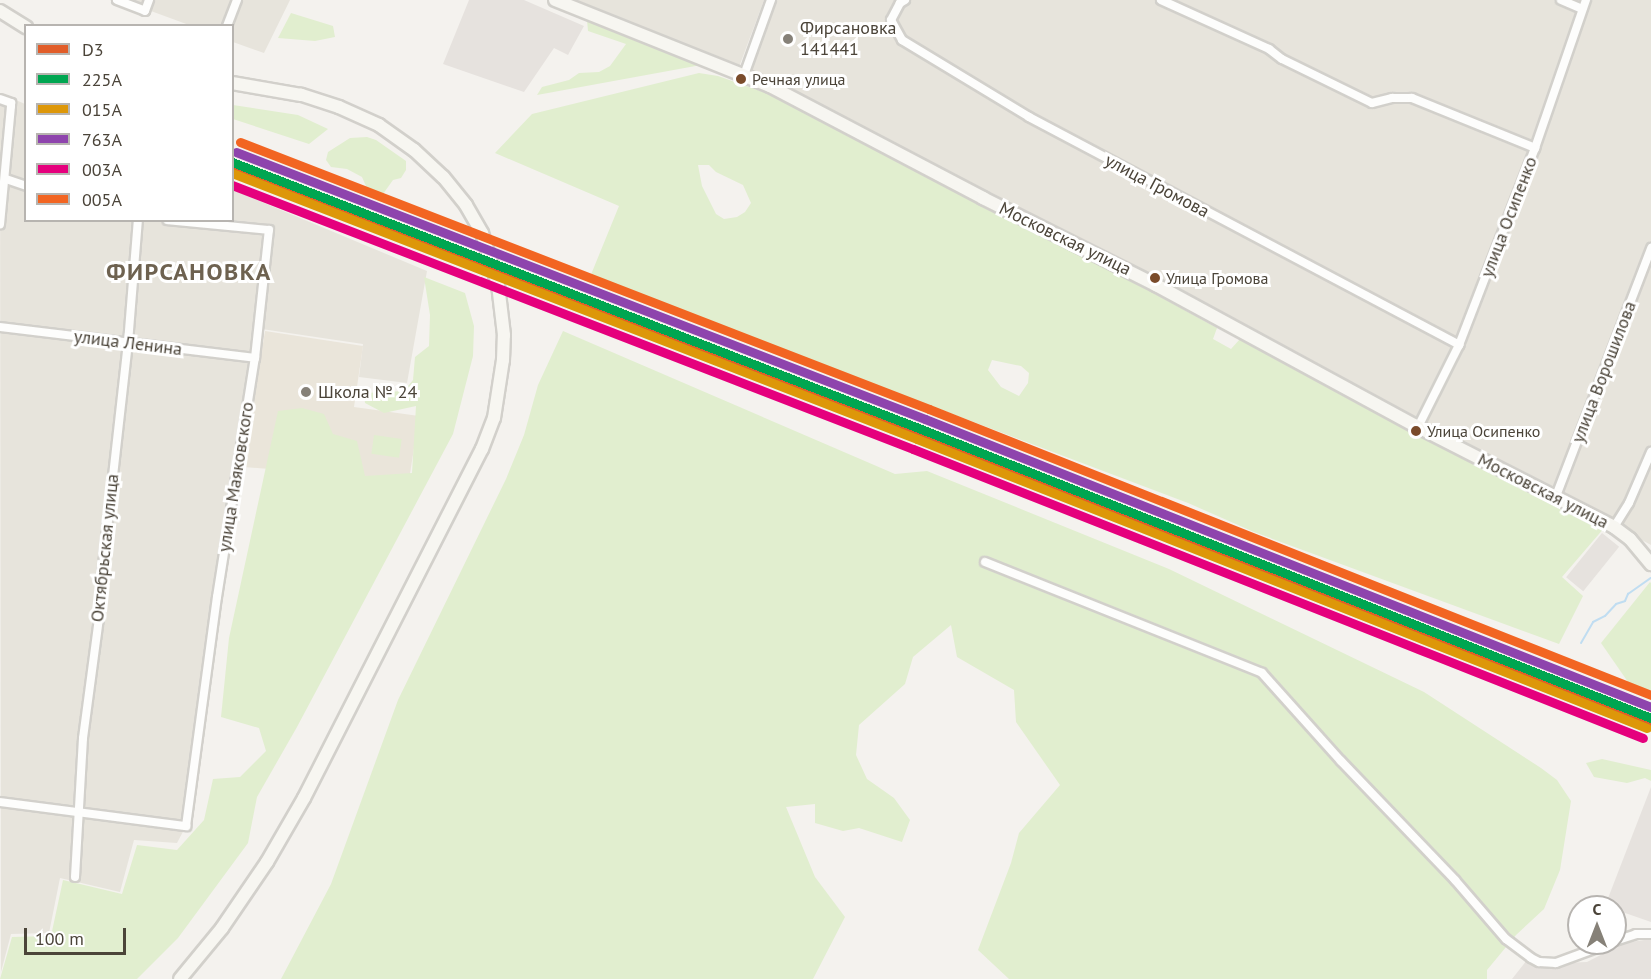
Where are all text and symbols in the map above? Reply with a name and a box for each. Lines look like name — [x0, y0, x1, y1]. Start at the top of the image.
place label: Фирсановка 141441 — [800, 18, 897, 60]
legend — [24, 24, 234, 222]
marker: Фирсановка 141441 — [781, 32, 795, 46]
text: D3 — [82, 38, 104, 61]
text: 225А — [82, 68, 122, 91]
place label: Речная улица — [752, 69, 846, 89]
marker: Речная улица — [735, 73, 747, 85]
text: 015А — [82, 98, 122, 121]
text: 763А — [82, 128, 122, 151]
street label: улица Громова — [1101, 149, 1213, 223]
street label: улица Осипенко — [1476, 154, 1542, 280]
text: 003А — [82, 158, 122, 181]
text: 005А — [82, 188, 122, 211]
street label: Московская улица — [996, 198, 1134, 280]
district label: ФИРСАНОВКА — [106, 258, 272, 286]
place label: Улица Громова — [1166, 268, 1269, 288]
marker: Улица Громова — [1149, 272, 1161, 284]
street label: улица Ворошилова — [1567, 298, 1641, 446]
street label: улица Ленина — [72, 326, 184, 360]
place label: Школа № 24 — [318, 381, 417, 403]
marker: Школа № 24 — [299, 385, 313, 399]
street label: улица Маяковского — [213, 400, 259, 554]
place label: Улица Осипенко — [1427, 421, 1540, 441]
marker: Улица Осипенко — [1410, 425, 1422, 437]
street label: Московская улица — [1474, 449, 1612, 533]
street label: Октябрьская улица — [86, 473, 124, 623]
north arrow — [1567, 895, 1627, 955]
text: С — [1593, 899, 1601, 919]
scale bar — [27, 916, 129, 954]
text: 100 m — [35, 927, 84, 950]

